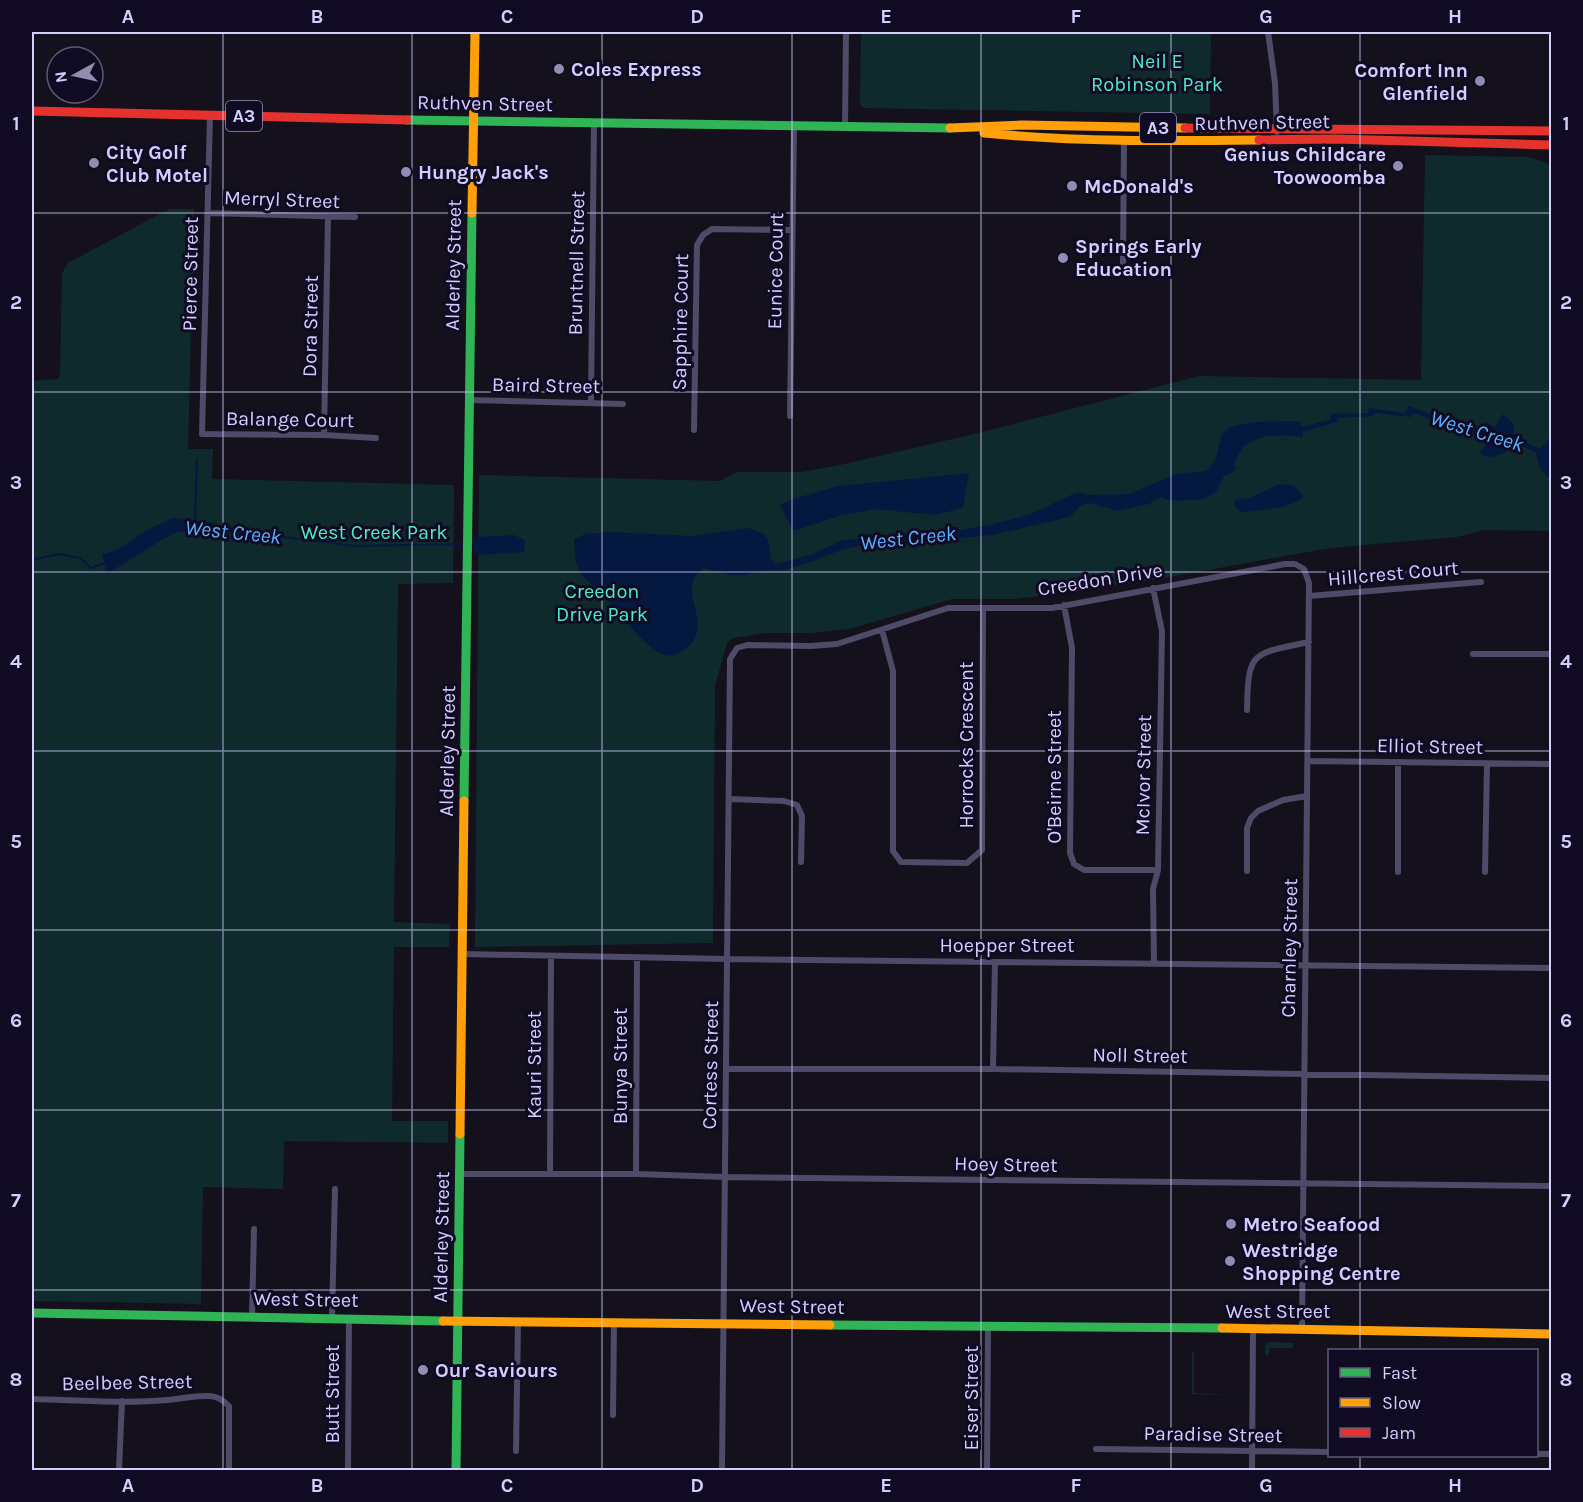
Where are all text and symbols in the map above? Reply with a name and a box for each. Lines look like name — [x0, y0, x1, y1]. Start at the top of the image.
text: A — [122, 5, 135, 28]
text: B — [311, 5, 323, 28]
text: C — [501, 5, 513, 28]
text: D — [690, 5, 704, 28]
text: E — [880, 5, 892, 28]
text: F — [1071, 5, 1082, 28]
text: G — [1259, 5, 1273, 28]
text: H — [1448, 5, 1462, 28]
north arrow — [45, 45, 105, 105]
park label: Neil E Robinson Park — [1091, 50, 1223, 96]
place label: Coles Express — [571, 58, 702, 81]
place label: Comfort Inn Glenfield — [1355, 59, 1468, 105]
marker: Coles Express — [552, 62, 566, 76]
text: N — [50, 70, 71, 84]
marker: Comfort Inn Glenfield — [1473, 74, 1487, 88]
street label: Ruthven Street — [417, 91, 554, 116]
road number: A3 — [226, 101, 262, 131]
street label: Ruthven Street — [1194, 110, 1331, 135]
text: 1 — [12, 112, 20, 135]
text: 1 — [1562, 112, 1570, 135]
road number: A3 — [1140, 113, 1176, 143]
place label: City Golf Club Motel — [106, 141, 208, 187]
place label: Genius Childcare Toowoomba — [1224, 143, 1386, 189]
marker: City Golf Club Motel — [87, 156, 101, 170]
marker: Genius Childcare Toowoomba — [1391, 159, 1405, 173]
place label: Hungry Jack's — [418, 161, 549, 184]
marker: Hungry Jack's — [399, 165, 413, 179]
place label: McDonald's — [1084, 175, 1194, 198]
marker: McDonald's — [1065, 179, 1079, 193]
street label: Merryl Street — [223, 186, 341, 213]
street label: Bruntnell Street — [564, 190, 589, 335]
street label: Alderley Street — [441, 199, 466, 331]
street label: Eunice Court — [763, 212, 788, 330]
street label: Pierce Street — [178, 216, 203, 332]
place label: Springs Early Education — [1075, 235, 1202, 281]
marker: Springs Early Education — [1056, 251, 1070, 265]
street label: Sapphire Court — [668, 253, 693, 391]
street label: Dora Street — [298, 274, 323, 377]
text: 2 — [10, 291, 22, 314]
text: 2 — [1560, 291, 1572, 314]
street label: Baird Street — [492, 373, 601, 398]
water label: West Creek — [1427, 405, 1527, 457]
street label: Balange Court — [226, 407, 355, 432]
text: 3 — [10, 471, 22, 494]
text: 3 — [1560, 471, 1572, 494]
water label: West Creek — [184, 515, 283, 549]
park label: West Creek Park — [301, 521, 447, 544]
water label: West Creek — [859, 521, 958, 555]
street label: Hillcrest Court — [1327, 556, 1460, 591]
street label: Creedon Drive — [1036, 558, 1164, 601]
park label: Creedon Drive Park — [556, 580, 648, 626]
text: 4 — [10, 650, 22, 673]
text: 4 — [1560, 650, 1572, 673]
street label: Horrocks Crescent — [955, 661, 978, 829]
street label: Alderley Street — [435, 685, 460, 817]
street label: O'Beirne Street — [1043, 710, 1066, 844]
street label: McIvor Street — [1131, 714, 1156, 836]
street label: Elliot Street — [1377, 734, 1484, 759]
text: 5 — [10, 830, 22, 853]
text: 5 — [1560, 830, 1572, 853]
street label: Charnley Street — [1277, 878, 1302, 1018]
street label: Hoepper Street — [939, 934, 1075, 957]
street label: Cortess Street — [698, 1000, 723, 1130]
street label: Bunya Street — [609, 1007, 632, 1124]
text: 6 — [10, 1009, 22, 1032]
text: 6 — [1560, 1009, 1572, 1032]
street label: Kauri Street — [523, 1010, 546, 1119]
street label: Noll Street — [1092, 1043, 1188, 1068]
street label: Hoey Street — [954, 1152, 1058, 1177]
street label: Alderley Street — [429, 1171, 454, 1303]
text: 7 — [11, 1189, 21, 1212]
text: 7 — [1561, 1189, 1571, 1212]
place label: Metro Seafood — [1243, 1213, 1381, 1236]
marker: Metro Seafood — [1224, 1217, 1238, 1231]
place label: Westridge Shopping Centre — [1242, 1239, 1401, 1285]
marker: Westridge Shopping Centre — [1223, 1254, 1237, 1268]
street label: West Street — [253, 1287, 359, 1312]
street label: West Street — [739, 1294, 845, 1319]
street label: West Street — [1225, 1300, 1331, 1323]
street label: Butt Street — [321, 1344, 344, 1444]
street label: Eiser Street — [960, 1345, 983, 1450]
legend — [1328, 1349, 1538, 1457]
place label: Our Saviours — [435, 1359, 558, 1382]
text: Fast — [1382, 1362, 1417, 1384]
marker: Our Saviours — [416, 1363, 430, 1377]
text: 8 — [10, 1368, 22, 1391]
text: 8 — [1560, 1368, 1572, 1391]
street label: Beelbee Street — [62, 1370, 193, 1395]
text: Slow — [1382, 1392, 1421, 1414]
street label: Paradise Street — [1144, 1422, 1283, 1447]
text: Jam — [1382, 1422, 1416, 1444]
text: A — [122, 1474, 135, 1497]
text: B — [311, 1474, 323, 1497]
text: C — [501, 1474, 513, 1497]
text: D — [690, 1474, 704, 1497]
text: E — [880, 1474, 892, 1497]
text: F — [1071, 1474, 1082, 1497]
text: G — [1259, 1474, 1273, 1497]
text: H — [1448, 1474, 1462, 1497]

